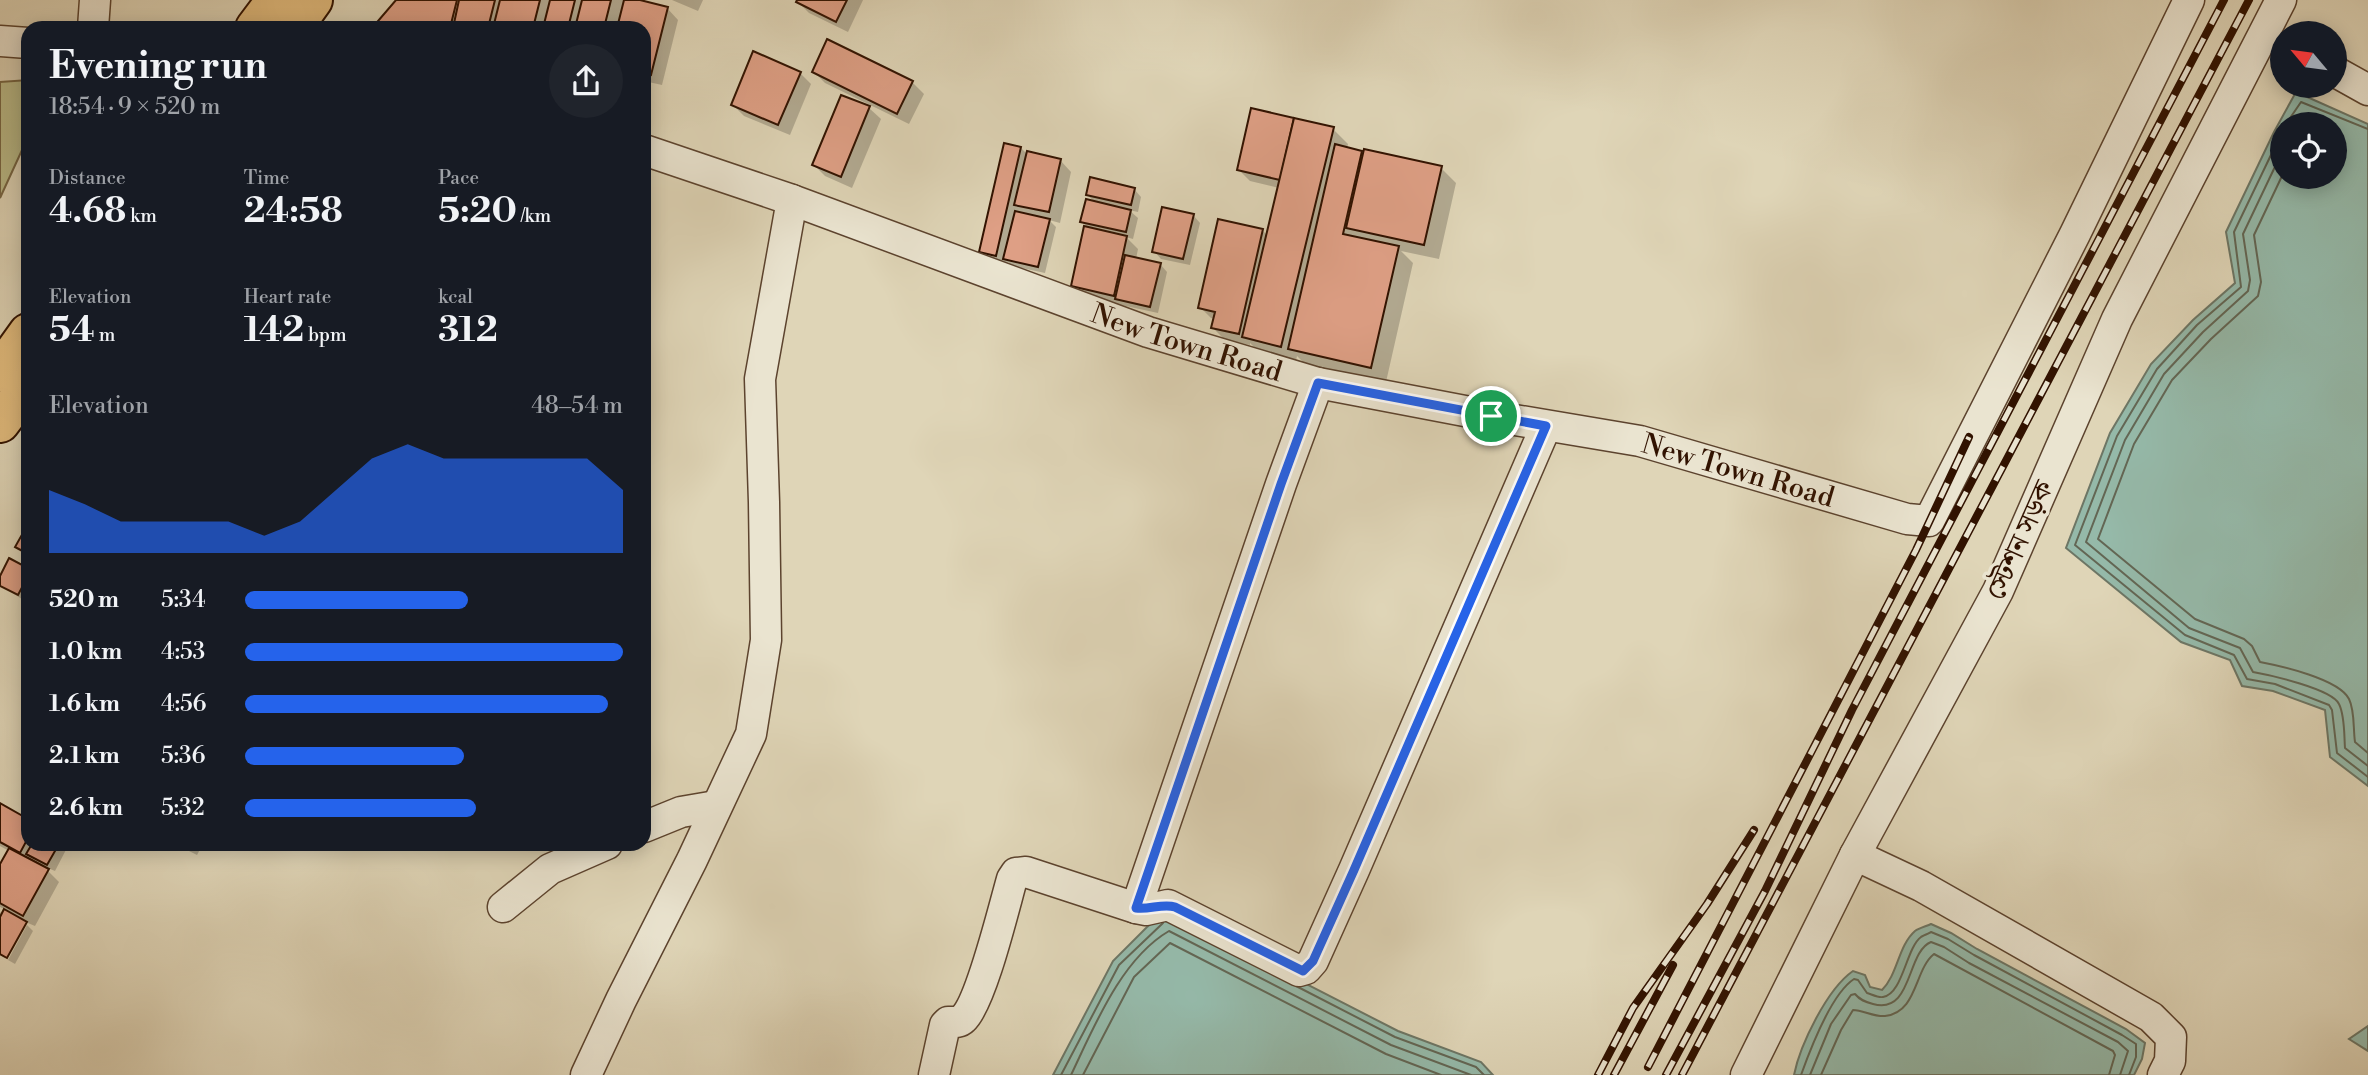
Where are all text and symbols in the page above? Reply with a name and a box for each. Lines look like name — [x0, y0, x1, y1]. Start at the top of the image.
north arrow — [2270, 21, 2347, 98]
map controls — [2270, 21, 2347, 189]
text: Evening run — [49, 43, 267, 90]
button: share — [549, 44, 623, 118]
text: 18:54 · 9 × 520 m — [49, 93, 221, 121]
button: locate — [2270, 112, 2347, 189]
text: Distance — [49, 166, 126, 190]
text: Time — [244, 166, 289, 190]
text: Pace — [438, 166, 479, 190]
text: 4.68 — [49, 190, 126, 233]
text: 24:58 — [244, 190, 343, 233]
text: 5:20 — [438, 190, 517, 233]
text: km — [126, 204, 157, 228]
text: /km — [517, 204, 551, 228]
text: Elevation — [49, 285, 131, 309]
text: Heart rate — [244, 285, 331, 309]
text: kcal — [438, 285, 473, 309]
street label: New Town Road — [1086, 296, 1286, 390]
text: 54 — [49, 309, 95, 352]
text: 142 — [244, 309, 304, 352]
text: 312 — [438, 309, 498, 352]
text: m — [95, 323, 115, 347]
text: bpm — [304, 323, 347, 347]
pin — [1461, 386, 1521, 446]
text: Elevation — [49, 392, 149, 420]
text: 48–54 m — [531, 392, 623, 420]
icon: arrive — [1472, 397, 1510, 435]
street label: New Town Road — [1638, 426, 1838, 516]
street label: স্টেশন সড়ক — [1978, 474, 2063, 606]
text: 520 m — [49, 586, 119, 614]
text: 5:34 — [161, 586, 206, 614]
text: 1.0 km — [49, 638, 122, 666]
text: 4:53 — [161, 638, 205, 666]
text: 1.6 km — [49, 690, 120, 718]
text: 4:56 — [161, 690, 207, 718]
text: 2.1 km — [49, 742, 120, 770]
text: 5:36 — [161, 742, 206, 770]
text: 2.6 km — [49, 794, 123, 822]
text: 5:32 — [161, 794, 205, 822]

